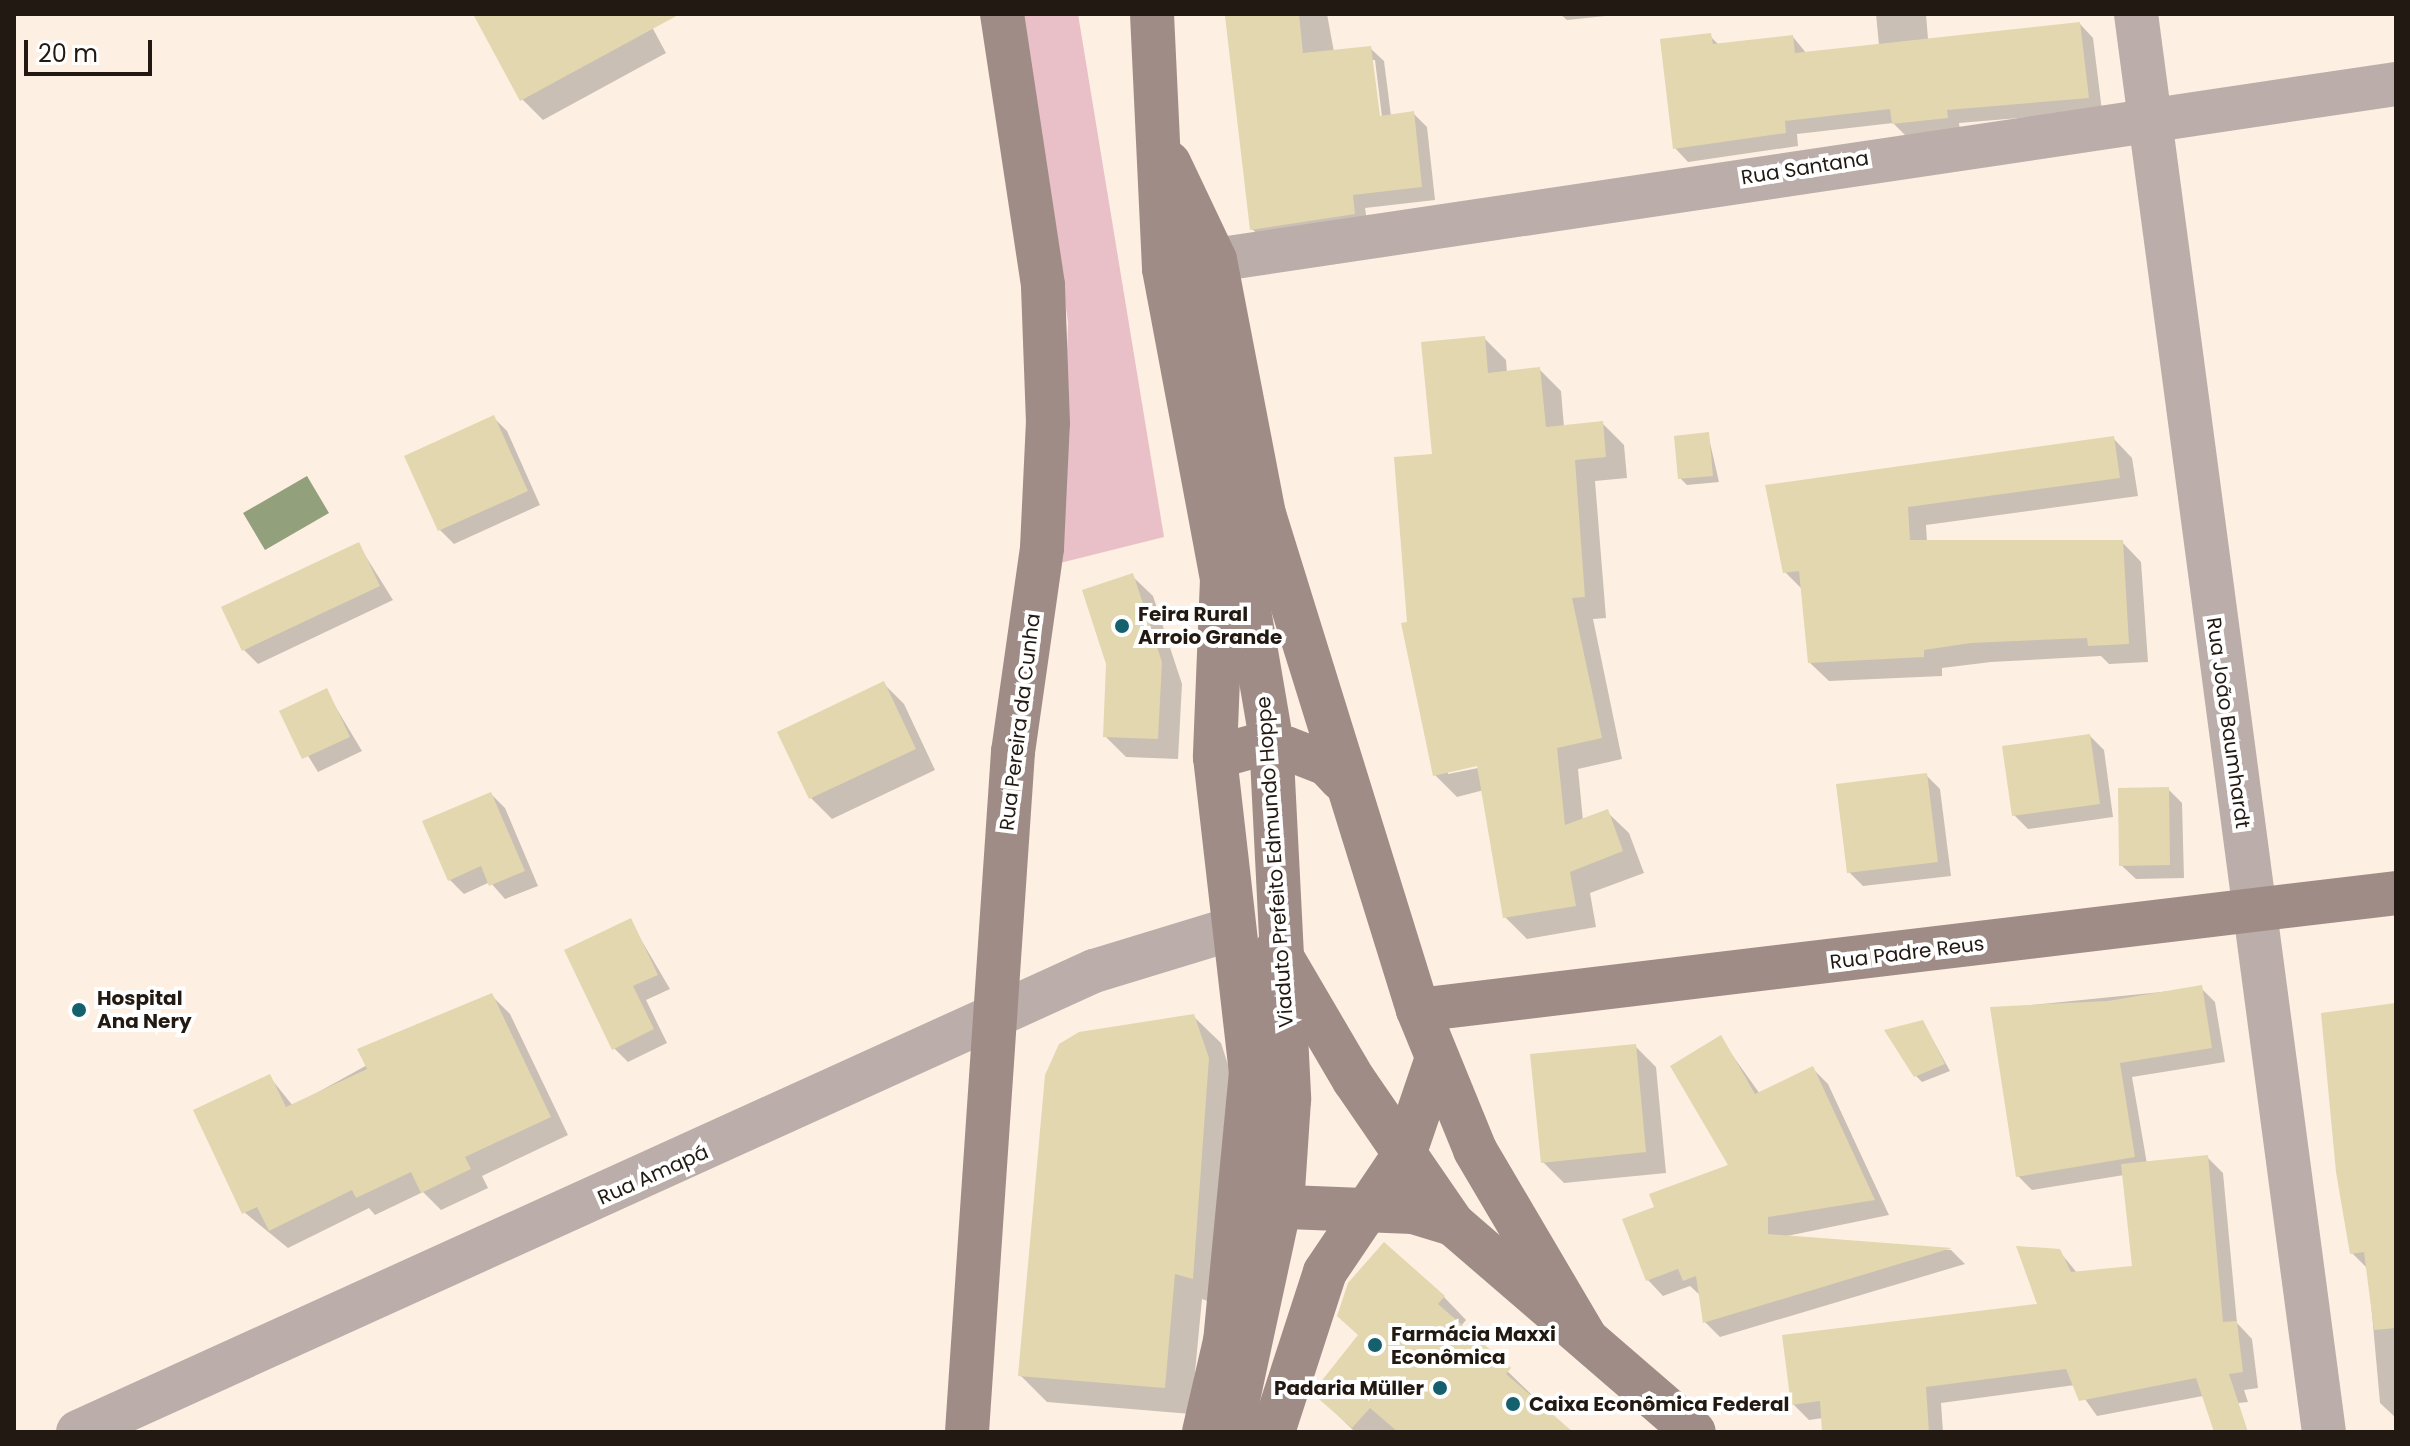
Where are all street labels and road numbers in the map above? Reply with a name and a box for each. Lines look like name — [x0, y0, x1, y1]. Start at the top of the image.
street label: Rua Santana — [1739, 146, 1871, 190]
street label: Rua Pereira da Cunha — [995, 612, 1045, 832]
street label: Rua João Baumhardt — [2201, 616, 2255, 830]
street label: Viaduto Prefeito Edmundo Hoppe — [1251, 695, 1299, 1029]
street label: Rua Padre Reus — [1828, 932, 1986, 974]
street label: Rua Amapá — [594, 1140, 712, 1210]

